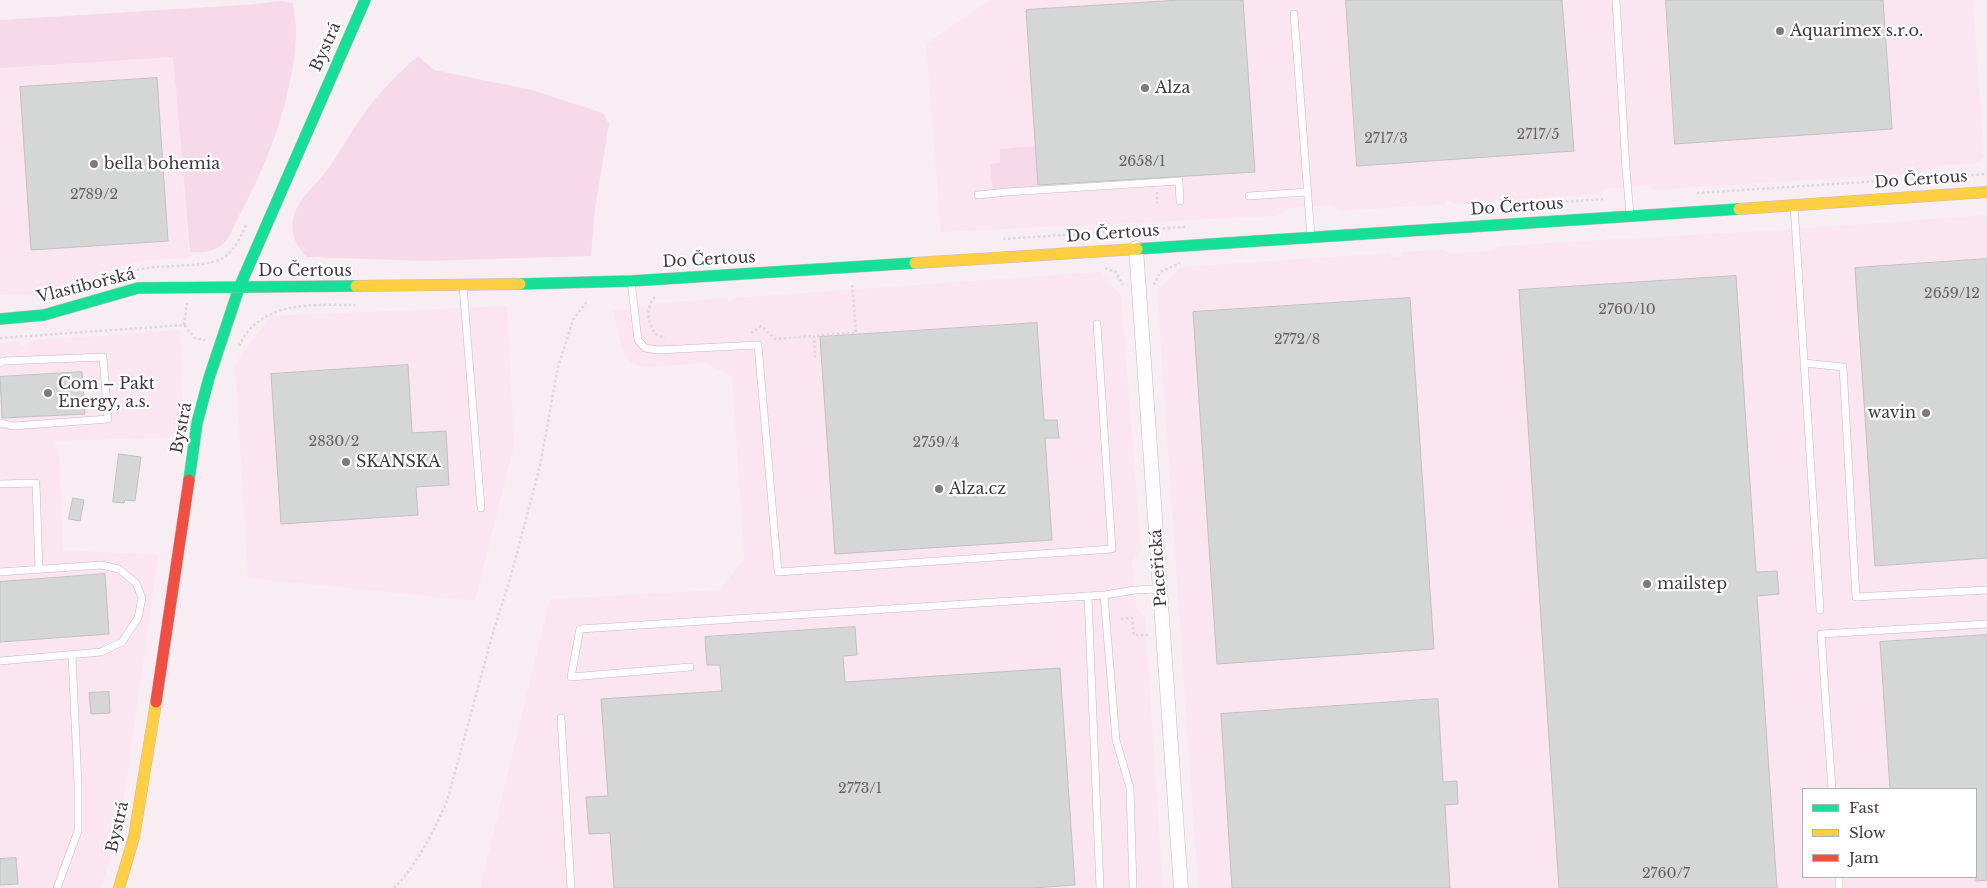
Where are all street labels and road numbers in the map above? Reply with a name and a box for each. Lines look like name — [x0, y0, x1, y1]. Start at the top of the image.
street label: Bystrá — [307, 19, 345, 75]
street label: Do Čertous — [1874, 167, 1968, 193]
street label: Do Čertous — [1470, 194, 1564, 220]
street label: Do Čertous — [1066, 221, 1160, 247]
street label: Do Čertous — [662, 248, 756, 272]
street label: Do Čertous — [258, 261, 352, 281]
street label: Vlastibořská — [35, 265, 137, 307]
street label: Bystrá — [168, 401, 196, 455]
street label: Paceřická — [1147, 529, 1171, 607]
street label: Bystrá — [103, 800, 133, 854]

